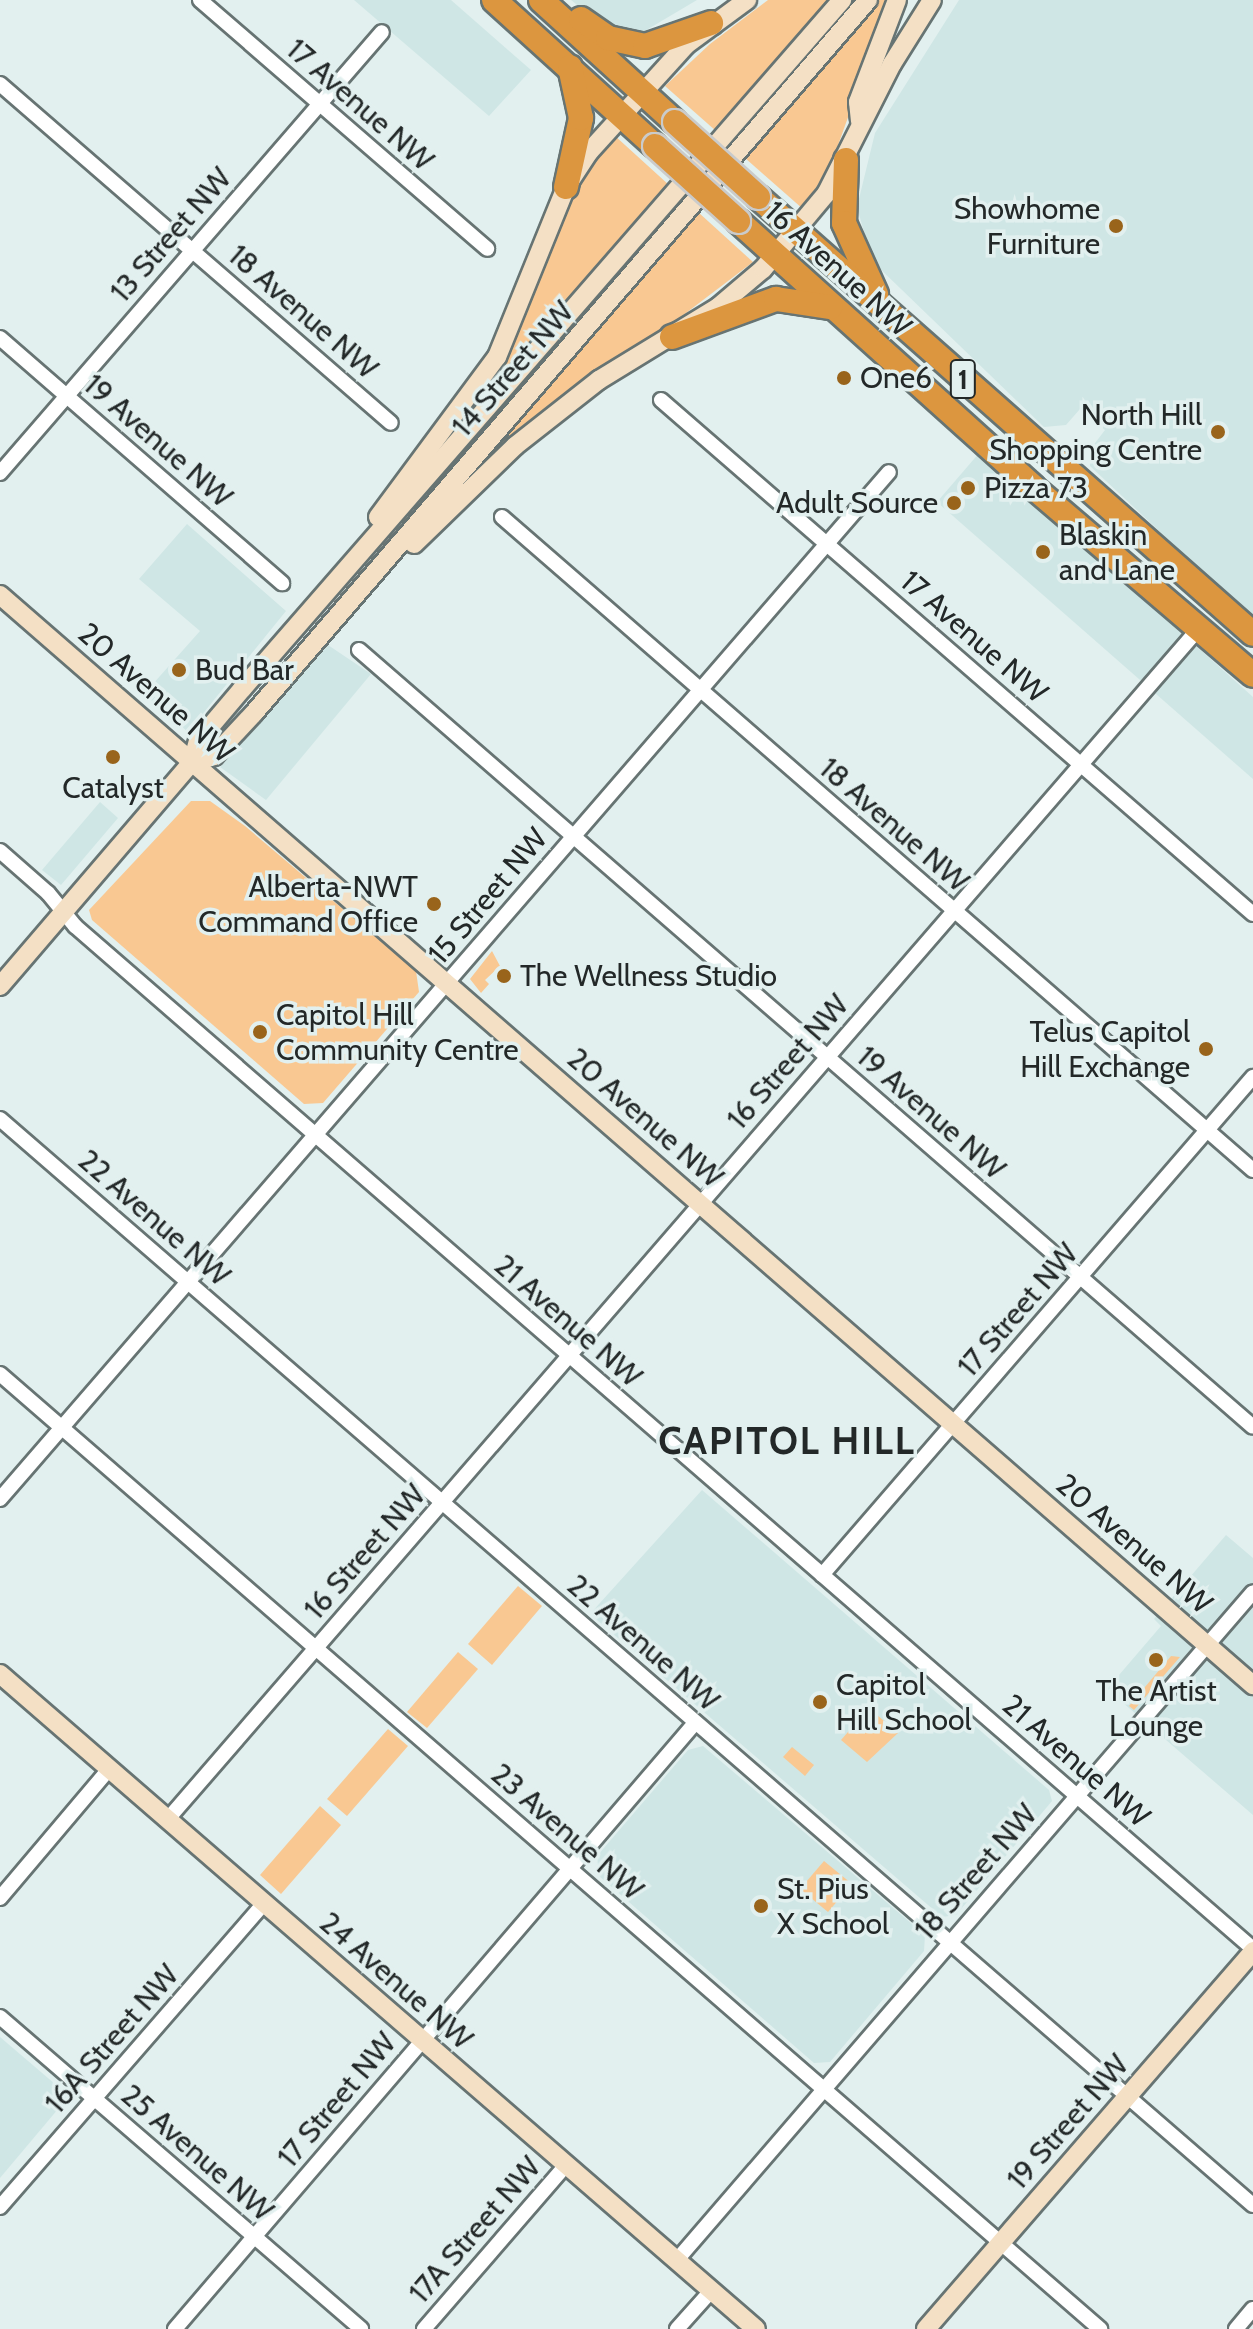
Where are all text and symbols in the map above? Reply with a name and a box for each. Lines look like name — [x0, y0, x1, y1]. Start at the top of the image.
street label: 17 Avenue NW — [279, 31, 441, 179]
street label: 13 Street NW — [103, 161, 239, 309]
place label: Showhome Furniture — [954, 191, 1100, 262]
street label: 16 Avenue NW — [757, 194, 919, 344]
marker: Showhome Furniture — [1107, 217, 1125, 235]
street label: 18 Avenue NW — [221, 237, 385, 387]
street label: 14 Street NW — [445, 294, 581, 444]
road number: 1 — [949, 355, 977, 403]
place label: One6 — [860, 360, 932, 396]
street label: 19 Avenue NW — [76, 367, 240, 515]
marker: One6 — [835, 369, 853, 387]
place label: North Hill Shopping Centre — [989, 397, 1202, 468]
marker: North Hill Shopping Centre — [1209, 423, 1227, 441]
place label: Pizza 73 — [984, 470, 1088, 506]
marker: Pizza 73 — [959, 479, 977, 497]
place label: Adult Source — [776, 485, 938, 521]
marker: Adult Source — [945, 494, 963, 512]
place label: Blaskin and Lane — [1059, 517, 1175, 588]
marker: Blaskin and Lane — [1034, 543, 1052, 561]
street label: 17 Avenue NW — [893, 563, 1055, 711]
street label: 20 Avenue NW — [71, 616, 241, 770]
place label: Bud Bar — [195, 652, 294, 688]
marker: Bud Bar — [170, 661, 188, 679]
marker: Catalyst — [104, 748, 122, 766]
street label: 18 Avenue NW — [812, 750, 976, 900]
place label: Catalyst — [62, 770, 164, 806]
street label: 15 Street NW — [421, 821, 555, 971]
place label: Alberta-NWT Command Office — [198, 869, 418, 940]
marker: Alberta-NWT Command Office — [425, 895, 443, 913]
place label: The Wellness Studio — [520, 958, 777, 994]
marker: The Wellness Studio — [495, 967, 513, 985]
street label: 16 Street NW — [720, 987, 856, 1137]
place label: Capitol Hill Community Centre — [276, 997, 519, 1068]
place label: Telus Capitol Hill Exchange — [1020, 1014, 1190, 1084]
marker: Capitol Hill Community Centre — [251, 1023, 269, 1041]
street label: 19 Avenue NW — [849, 1039, 1013, 1187]
marker: Telus Capitol Hill Exchange — [1197, 1040, 1215, 1058]
street label: 20 Avenue NW — [560, 1041, 730, 1195]
street label: 22 Avenue NW — [71, 1142, 237, 1294]
street label: 17 Street NW — [950, 1236, 1086, 1384]
street label: 21 Avenue NW — [487, 1247, 649, 1395]
district label: CAPITOL HILL — [658, 1418, 916, 1464]
street label: 20 Avenue NW — [1049, 1467, 1219, 1621]
street label: 16 Street NW — [297, 1477, 433, 1627]
street label: 22 Avenue NW — [560, 1567, 726, 1719]
marker: The Artist Lounge — [1147, 1651, 1165, 1669]
place label: Capitol Hill School — [836, 1667, 972, 1738]
place label: The Artist Lounge — [1095, 1673, 1217, 1744]
street label: 21 Avenue NW — [995, 1687, 1157, 1835]
marker: Capitol Hill School — [811, 1693, 829, 1711]
street label: 23 Avenue NW — [483, 1756, 651, 1908]
street label: 18 Street NW — [907, 1797, 1045, 1947]
place label: St. Pius X School — [777, 1871, 889, 1942]
marker: St. Pius X School — [752, 1897, 770, 1915]
street label: 24 Avenue NW — [312, 1905, 480, 2057]
street label: 16A Street NW — [38, 1957, 186, 2121]
street label: 17 Street NW — [270, 2025, 404, 2175]
street label: 19 Street NW — [1000, 2047, 1136, 2197]
street label: 25 Avenue NW — [113, 2077, 281, 2229]
street label: 17A Street NW — [402, 2149, 548, 2311]

